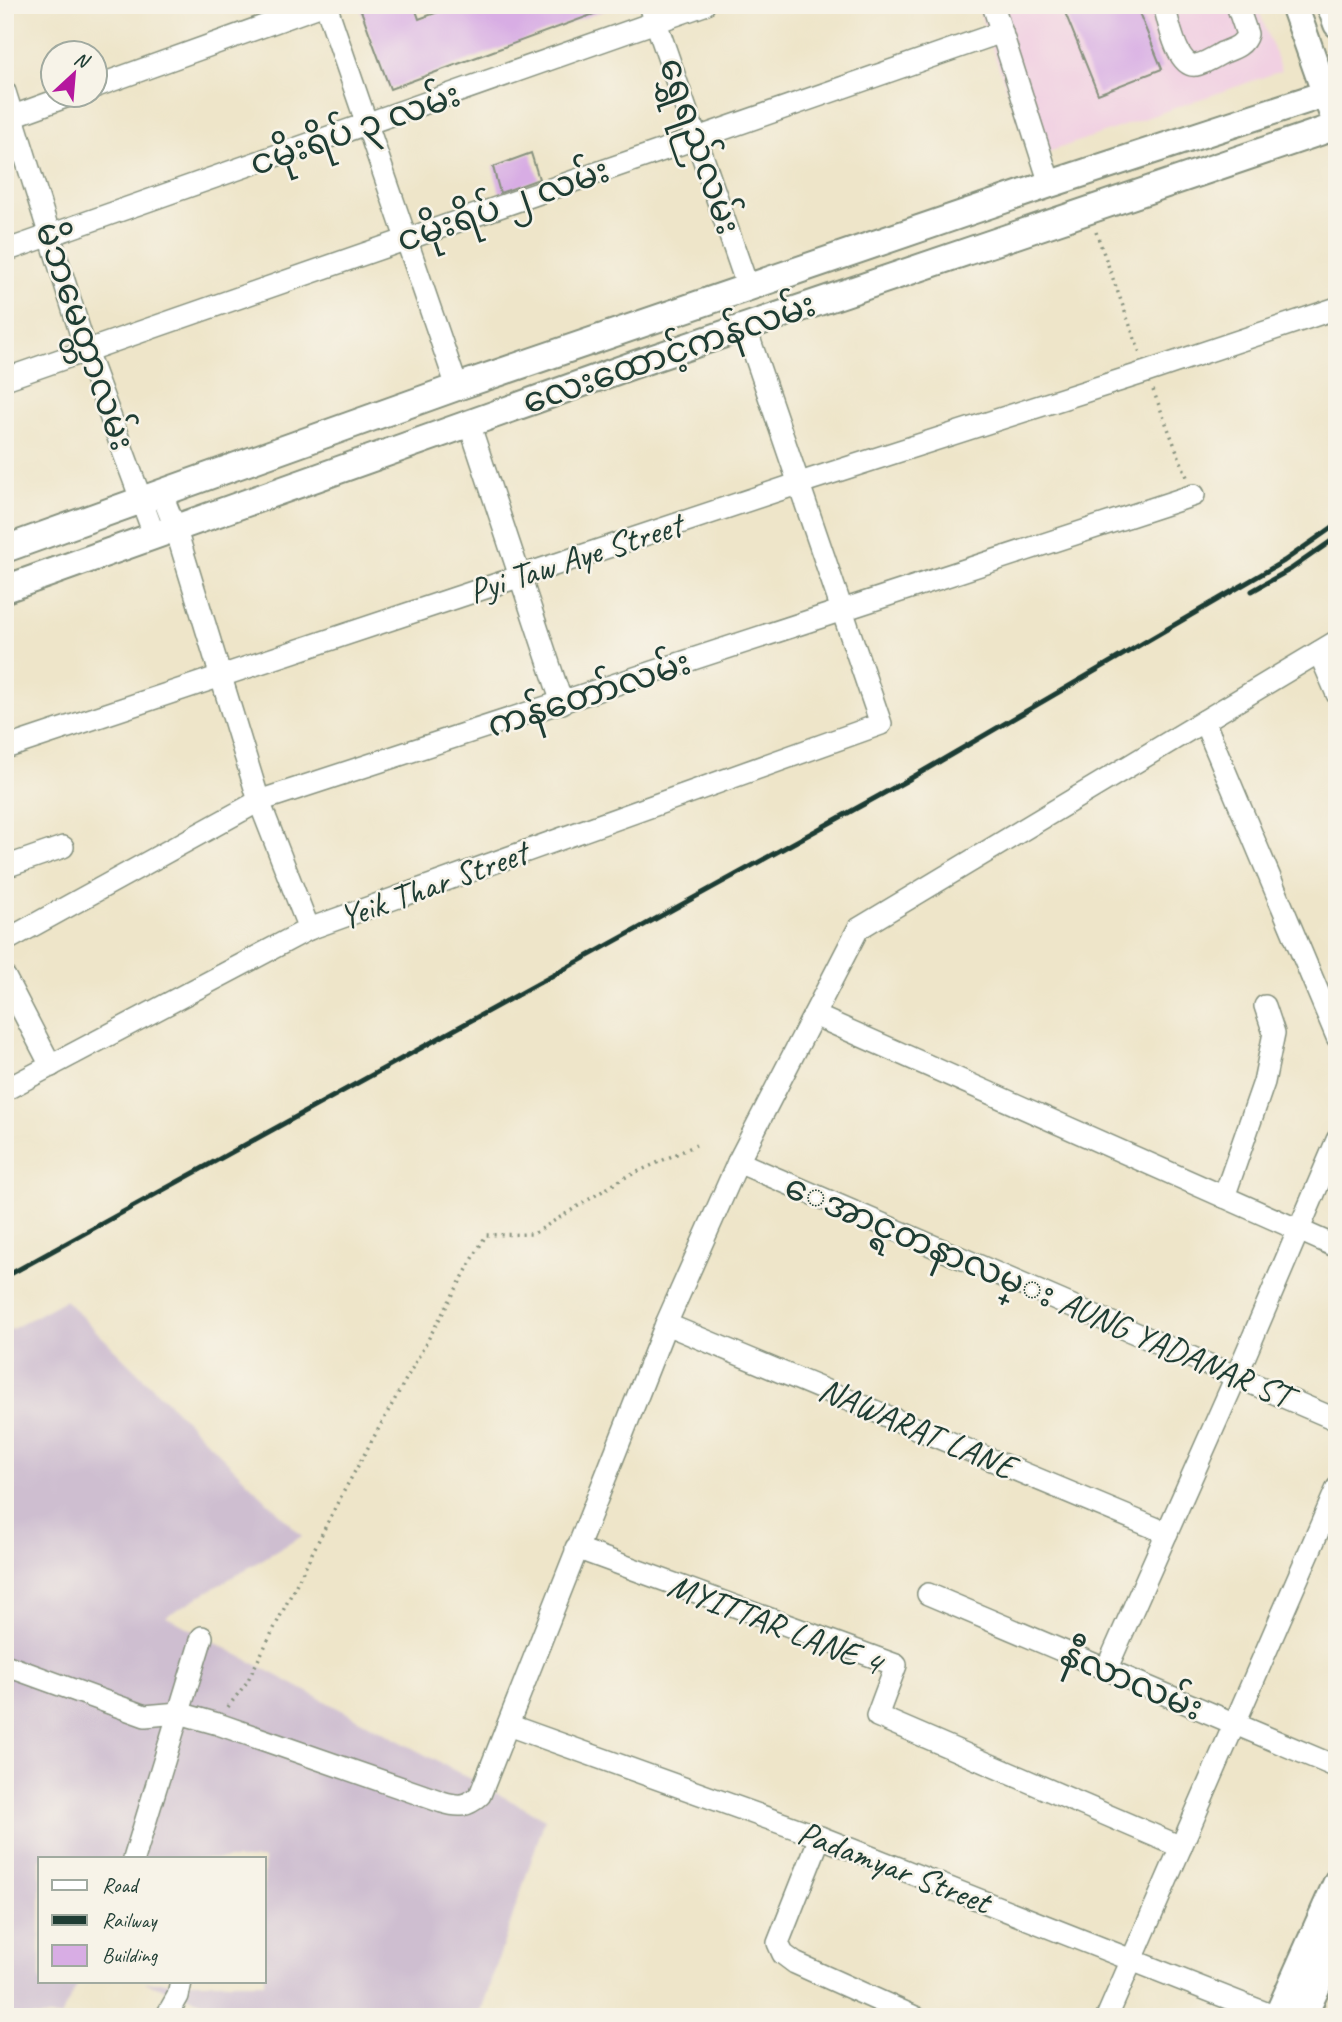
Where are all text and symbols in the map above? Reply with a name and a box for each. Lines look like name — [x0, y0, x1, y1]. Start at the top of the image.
north arrow — [38, 38, 108, 108]
text: N — [70, 46, 94, 74]
street label: ရွှေရည်လမ်း — [644, 51, 753, 242]
street label: ငမိုးရိပ် ၃ လမ်း — [243, 70, 468, 191]
street label: ငမိုးရိပ် ၂ လမ်း — [390, 146, 617, 267]
street label: မိဘမေတ္တာလမ်း — [20, 215, 147, 458]
street label: လေးထောင့်ကန်လမ်း — [516, 280, 823, 429]
street label: Pyi Taw Aye Street — [463, 501, 691, 614]
street label: ကန်တော်လမ်း — [481, 638, 698, 753]
street label: Yeik Thar Street — [333, 829, 537, 940]
street label: ေအာင္ရတနာလမ္း AUNG YADANAR ST — [776, 1164, 1306, 1427]
street label: NAWARAT LANE — [812, 1367, 1026, 1491]
street label: MYITTAR LANE 4 — [662, 1563, 891, 1687]
street label: နီလာလမ်း — [1052, 1629, 1211, 1736]
street label: Padamyar Street — [792, 1810, 1000, 1925]
legend — [38, 1857, 266, 1983]
text: Road — [102, 1872, 141, 1898]
text: Railway — [102, 1907, 158, 1933]
text: Building — [102, 1942, 159, 1968]

